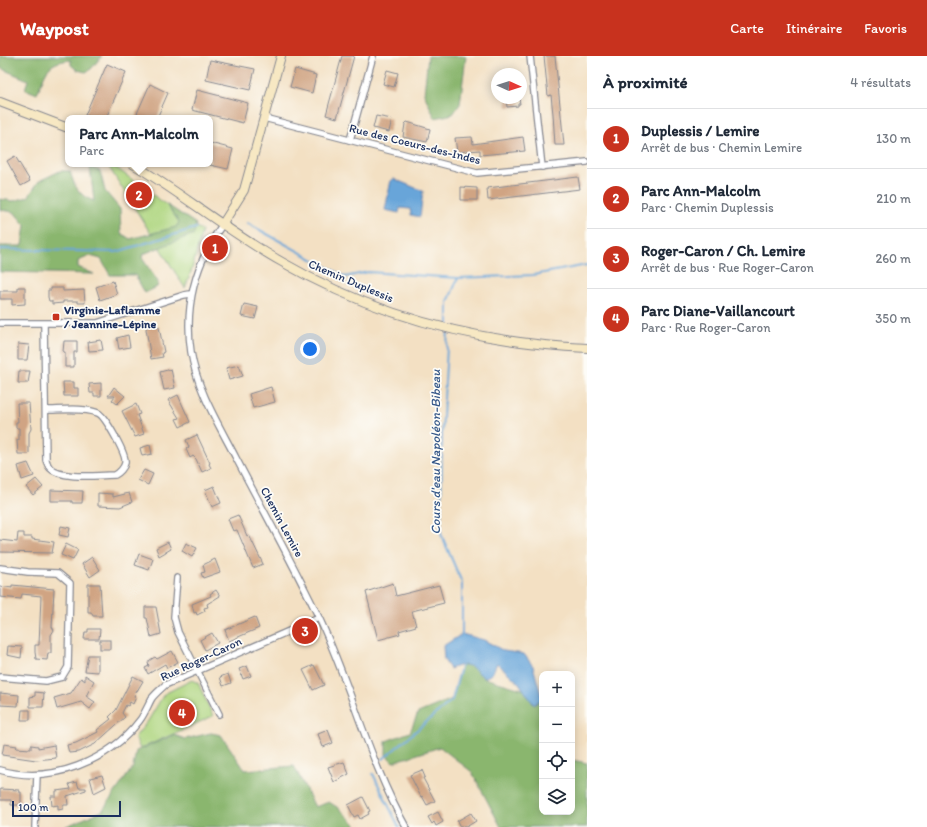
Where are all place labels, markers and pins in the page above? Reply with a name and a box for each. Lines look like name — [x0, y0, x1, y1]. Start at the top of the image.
pin: 2 — [126, 180, 152, 210]
pin: 1 — [202, 233, 228, 263]
place label: Virginie-Laflamme / Jeannine-Lépine — [63, 303, 161, 332]
marker: Virginie-Laflamme / Jeannine-Lépine — [51, 312, 61, 322]
pin: 3 — [292, 616, 318, 646]
pin: 4 — [169, 698, 195, 728]

